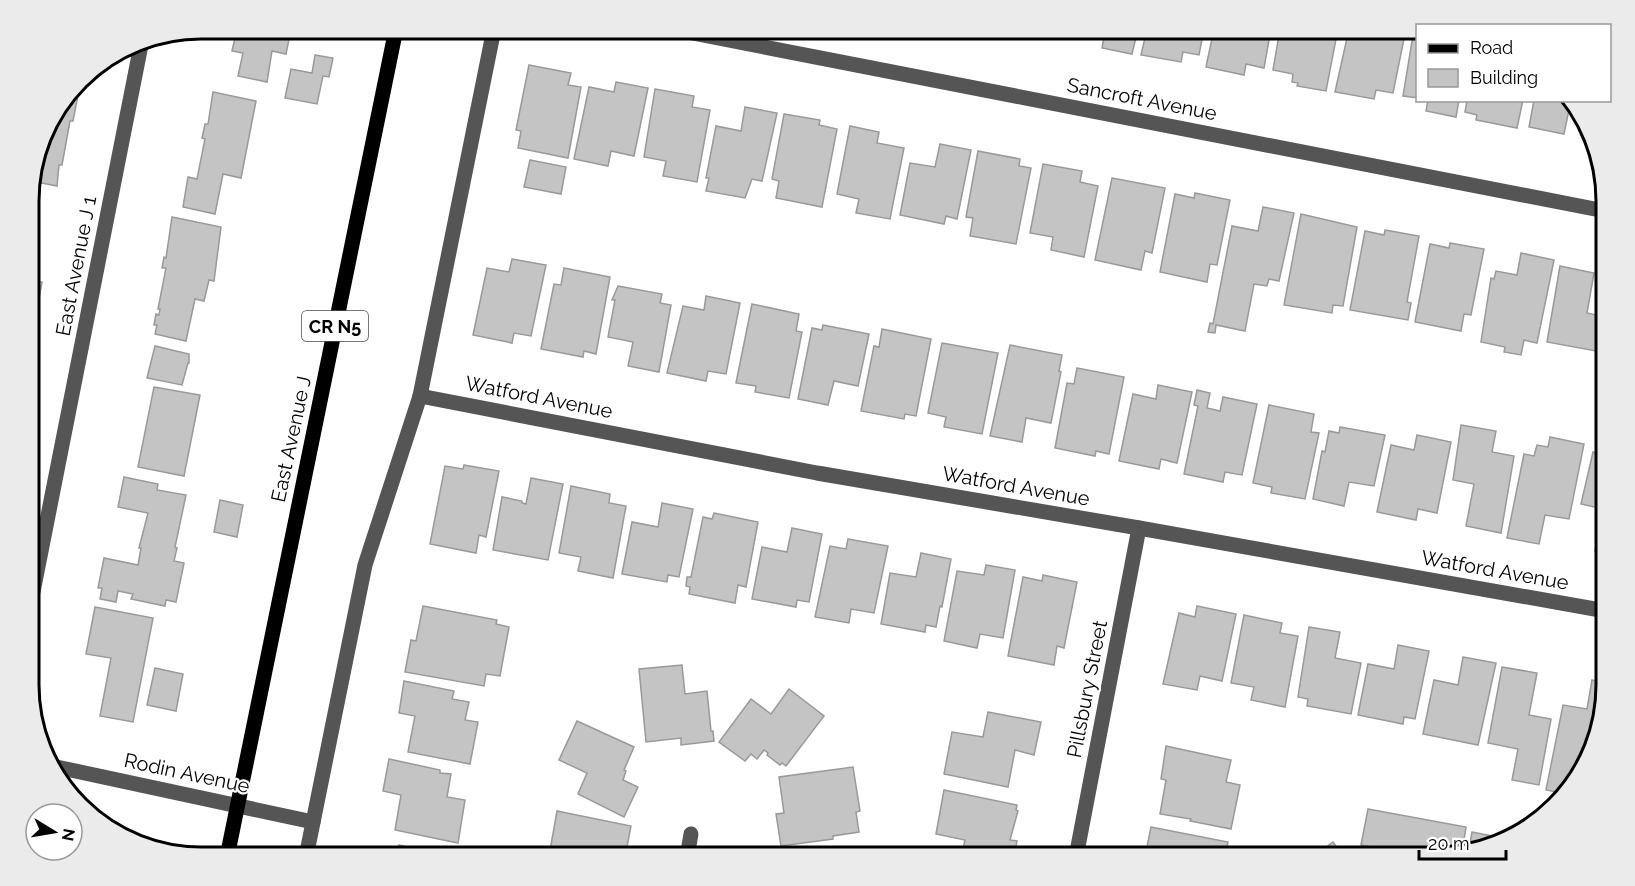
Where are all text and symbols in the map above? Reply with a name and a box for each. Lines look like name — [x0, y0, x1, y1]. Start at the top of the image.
legend — [1416, 24, 1611, 102]
text: Road — [1470, 37, 1513, 58]
text: Building — [1470, 67, 1538, 88]
street label: Sancroft Avenue — [1065, 73, 1219, 125]
street label: East Avenue J 1 — [51, 194, 101, 338]
road number: CR N5 — [302, 311, 368, 341]
street label: Watford Avenue — [463, 371, 615, 423]
street label: East Avenue J — [266, 374, 316, 504]
street label: Watford Avenue — [940, 461, 1092, 511]
street label: Watford Avenue — [1419, 545, 1571, 595]
street label: Pillsbury Street — [1062, 618, 1112, 760]
street label: Rodin Avenue — [122, 748, 252, 798]
north arrow — [24, 802, 84, 862]
scale bar — [1419, 823, 1506, 861]
text: N — [58, 827, 79, 843]
text: 20 m — [1428, 833, 1470, 854]

